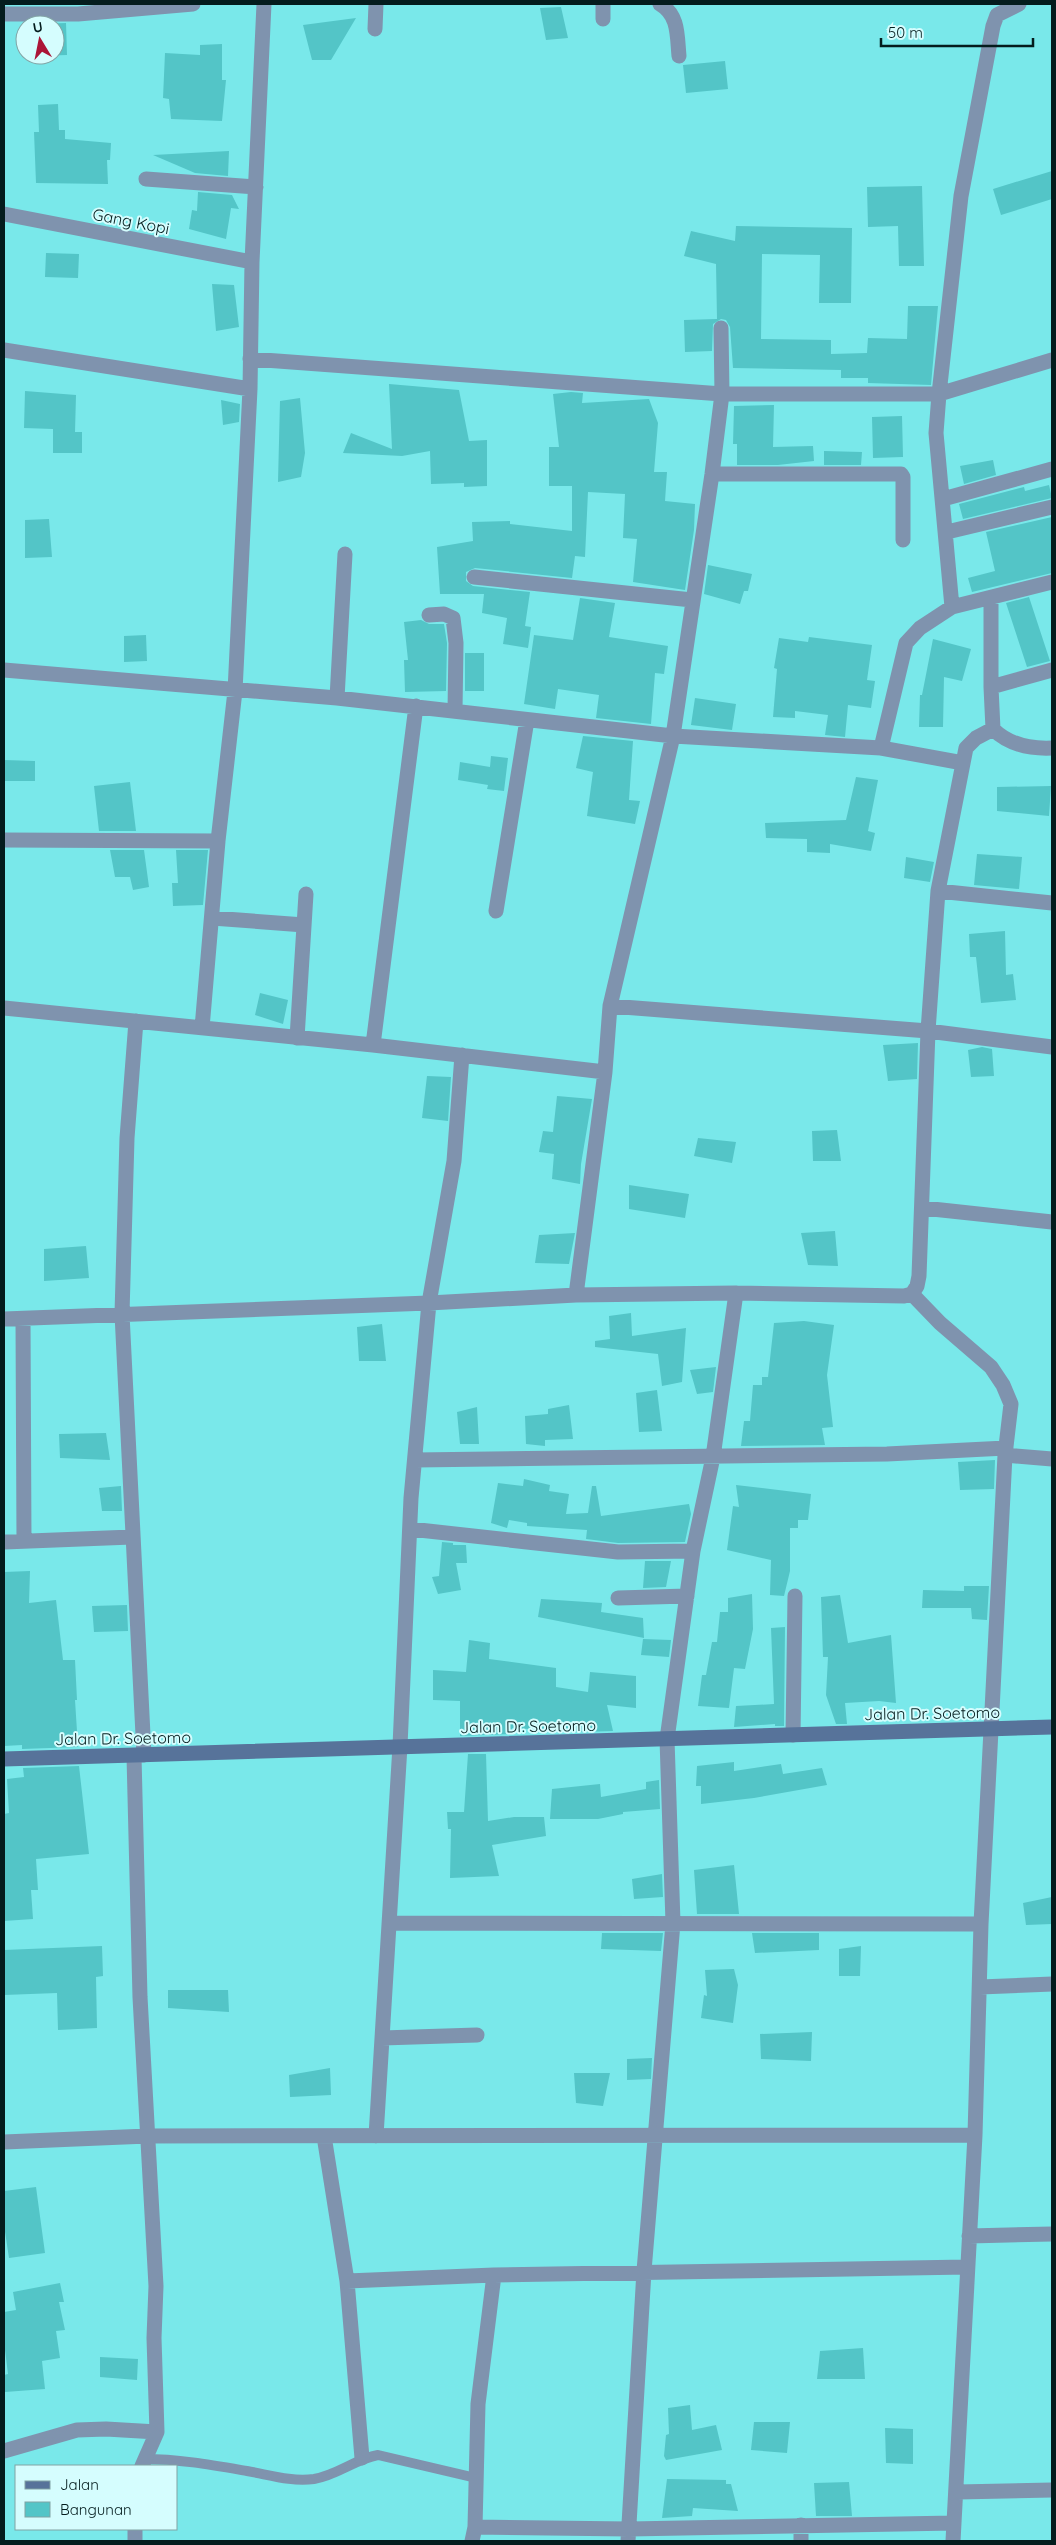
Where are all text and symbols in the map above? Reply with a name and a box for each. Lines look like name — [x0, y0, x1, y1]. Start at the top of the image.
north arrow — [15, 15, 65, 65]
scale bar — [881, 15, 1034, 47]
text: U — [31, 17, 44, 37]
text: 50 m — [888, 23, 923, 42]
street label: Gang Kopi — [91, 204, 171, 238]
street label: Jalan Dr. Soetomo — [864, 1702, 1000, 1724]
street label: Jalan Dr. Soetomo — [460, 1715, 596, 1737]
street label: Jalan Dr. Soetomo — [55, 1727, 191, 1749]
legend — [15, 2465, 178, 2530]
text: Jalan — [60, 2475, 99, 2494]
text: Bangunan — [60, 2500, 132, 2519]

